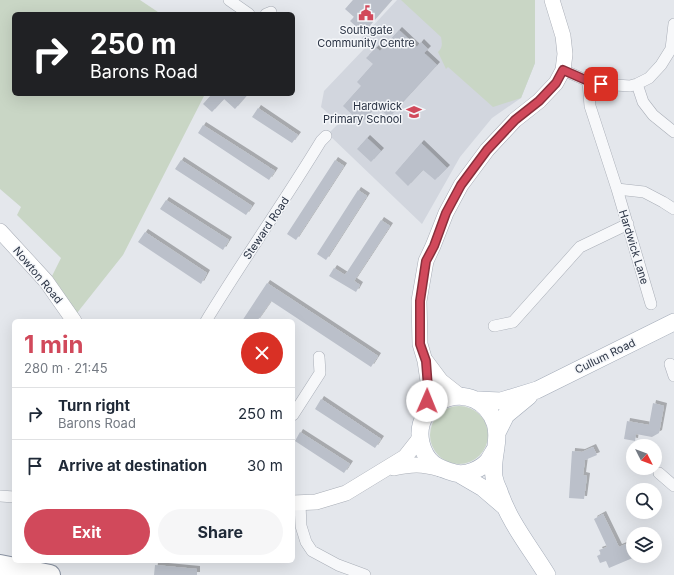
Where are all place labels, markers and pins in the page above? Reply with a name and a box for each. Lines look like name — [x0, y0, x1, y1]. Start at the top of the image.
public building icon: Southgate Community Centre — [357, 4, 375, 22]
place label: Southgate Community Centre — [317, 23, 415, 50]
pin — [584, 67, 618, 101]
place label: Hardwick Primary School — [323, 99, 402, 126]
school or university icon: Hardwick Primary School — [405, 103, 423, 121]

